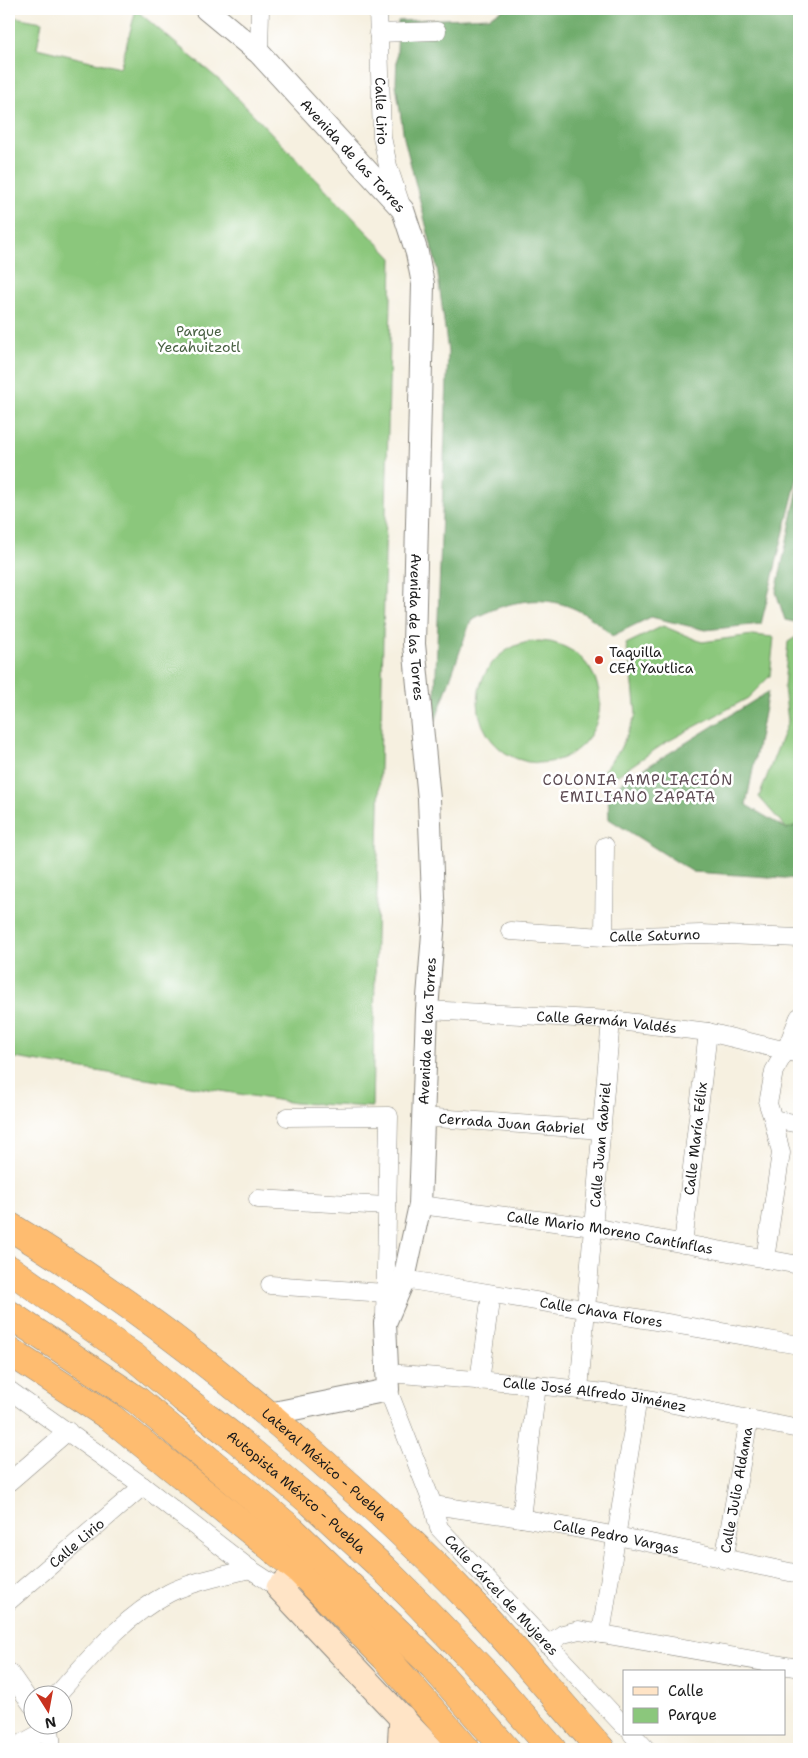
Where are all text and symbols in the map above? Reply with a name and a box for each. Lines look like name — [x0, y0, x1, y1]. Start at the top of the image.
street label: Calle Lirio — [371, 77, 392, 146]
street label: Avenida de las Torres — [296, 95, 410, 216]
park label: Parque Yecahuitzotl — [157, 322, 241, 356]
street label: Avenida de las Torres — [405, 553, 428, 702]
place label: Taquilla CEA Yautlica — [609, 643, 694, 677]
marker: Taquilla CEA Yautlica — [593, 654, 605, 666]
district label: COLONIA AMPLIACIÓN EMILIANO ZAPATA — [543, 769, 733, 807]
street label: Calle Saturno — [609, 925, 701, 946]
street label: Avenida de las Torres — [414, 957, 440, 1105]
street label: Calle Germán Valdés — [536, 1007, 678, 1037]
street label: Calle Juan Gabriel — [586, 1081, 615, 1208]
street label: Calle María Félix — [680, 1081, 711, 1196]
street label: Cerrada Juan Gabriel — [438, 1109, 586, 1138]
street label: Calle Mario Moreno Cantínflas — [506, 1207, 715, 1258]
street label: Calle Chava Flores — [538, 1293, 664, 1331]
street label: Calle José Alfredo Jiménez — [502, 1373, 688, 1415]
street label: Lateral México - Puebla — [258, 1404, 391, 1525]
street label: Calle Julio Aldama — [716, 1425, 756, 1555]
street label: Autopista México - Puebla — [223, 1426, 370, 1557]
street label: Calle Lirio — [45, 1514, 108, 1572]
street label: Calle Pedro Vargas — [552, 1515, 681, 1558]
street label: Calle Cárcel de Mujeres — [441, 1531, 563, 1659]
legend — [623, 1670, 786, 1736]
text: Calle — [668, 1681, 704, 1701]
north arrow — [22, 1686, 72, 1736]
text: Parque — [668, 1705, 717, 1725]
text: N — [43, 1713, 58, 1733]

